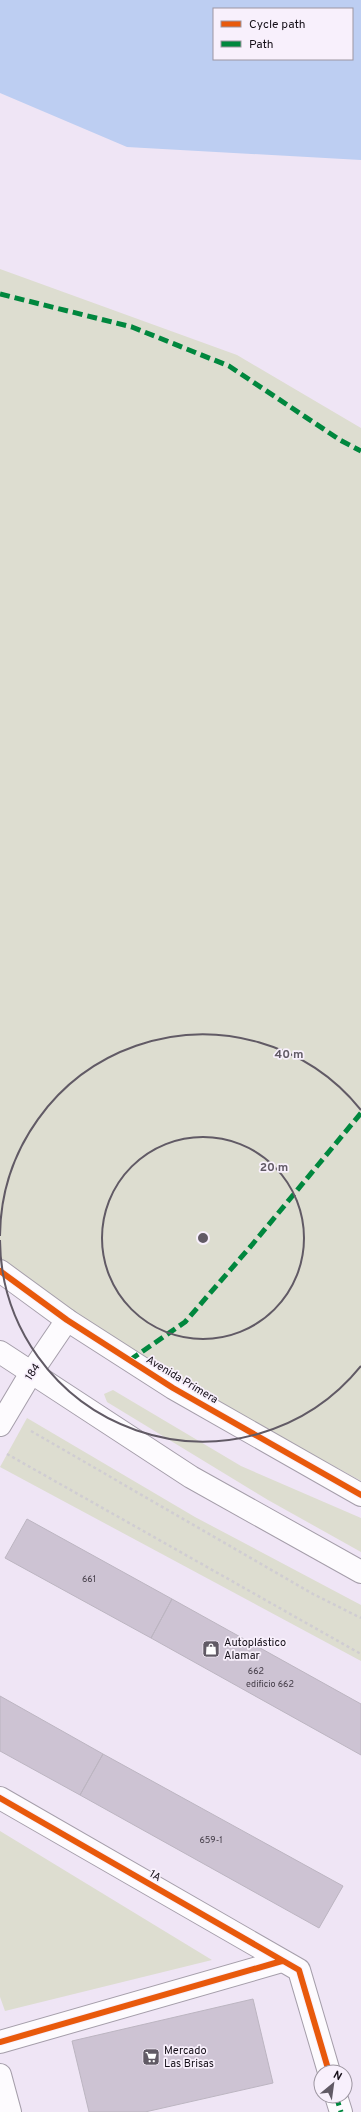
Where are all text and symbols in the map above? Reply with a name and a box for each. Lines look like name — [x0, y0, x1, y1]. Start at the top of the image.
legend — [213, 8, 353, 60]
text: Cycle path — [249, 17, 306, 33]
text: Path — [249, 37, 274, 53]
text: 40 m — [274, 1047, 304, 1063]
text: 20 m — [260, 1160, 288, 1176]
centre of rings — [196, 1231, 210, 1245]
street label: Avenida Primera — [144, 1353, 221, 1407]
street label: 184 — [22, 1361, 44, 1383]
house number: 661 — [82, 1574, 96, 1585]
place label: Autoplástico Alamar — [224, 1636, 286, 1663]
shop icon: Autoplástico Alamar — [201, 1639, 221, 1659]
house number: 662 — [248, 1666, 264, 1677]
house number: edificio 662 — [246, 1679, 294, 1690]
house number: 659-1 — [199, 1835, 223, 1846]
street label: 1A — [147, 1867, 163, 1885]
place label: Mercado Las Brisas — [164, 2044, 214, 2071]
supermarket icon: Mercado Las Brisas — [141, 2047, 161, 2067]
north arrow — [313, 2064, 353, 2104]
text: N — [331, 2068, 344, 2084]

